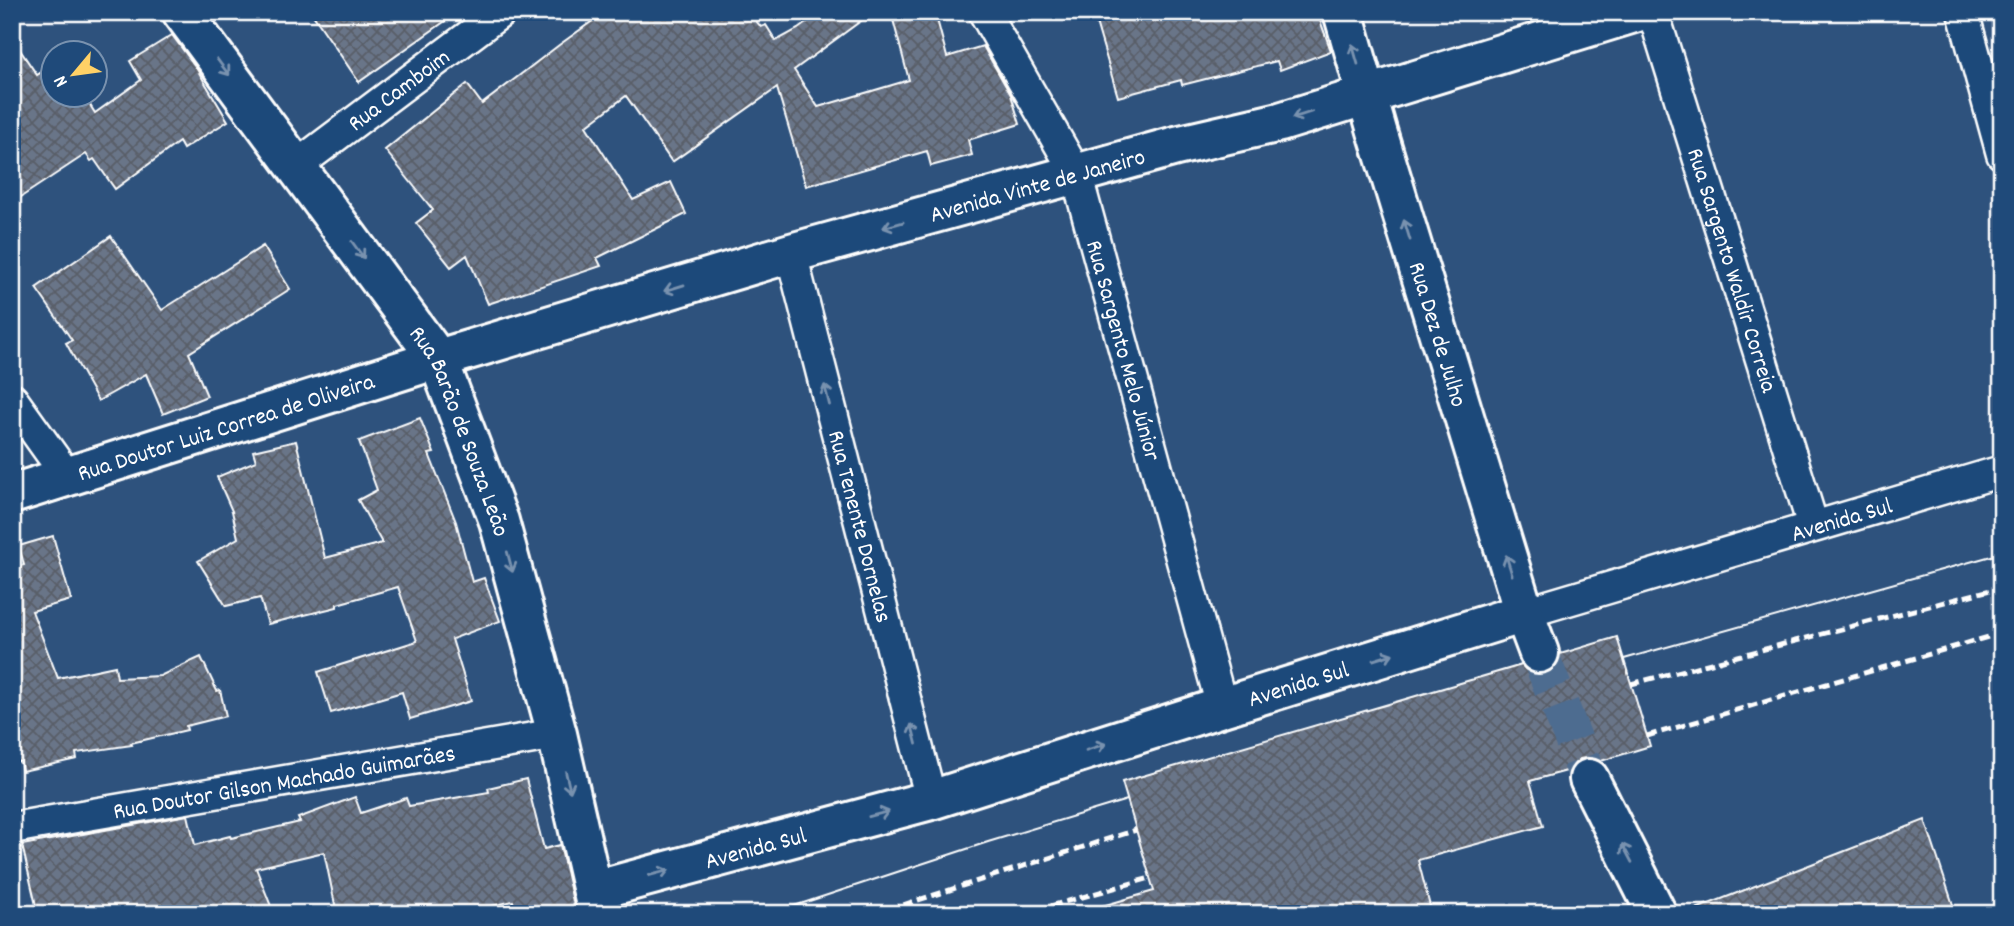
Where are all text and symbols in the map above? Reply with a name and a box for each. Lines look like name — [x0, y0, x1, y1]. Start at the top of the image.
north arrow — [38, 38, 108, 108]
street label: Rua Camboim — [342, 42, 459, 141]
one-way arrow — [1347, 43, 1360, 65]
one-way arrow — [216, 57, 230, 76]
text: N — [48, 70, 76, 91]
one-way arrow — [1291, 110, 1313, 122]
street label: Avenida Vinte de Janeiro — [926, 141, 1150, 234]
street label: Rua Sargento Waldir Correia — [1676, 144, 1785, 398]
one-way arrow — [882, 219, 904, 232]
one-way arrow — [1400, 219, 1413, 241]
street label: Rua Sargento Melo Júnior — [1075, 237, 1168, 465]
one-way arrow — [351, 240, 365, 259]
street label: Rua Dez de Julho — [1398, 258, 1474, 412]
one-way arrow — [663, 283, 685, 296]
street label: Rua Barão de Souza Leão — [399, 320, 516, 541]
street label: Rua Doutor Luiz Correa de Oliveira — [74, 366, 380, 492]
one-way arrow — [820, 384, 833, 407]
street label: Rua Tenente Dornelas — [817, 427, 899, 627]
street label: Avenida Sul — [1788, 490, 1897, 553]
one-way arrow — [504, 550, 517, 572]
one-way arrow — [1502, 554, 1515, 576]
one-way arrow — [1372, 650, 1394, 663]
street label: Avenida Sul — [1244, 654, 1354, 718]
one-way arrow — [907, 723, 920, 746]
street label: Rua Doutor Gilson Machado Guimarães — [111, 738, 458, 830]
one-way arrow — [1085, 740, 1107, 753]
one-way arrow — [562, 770, 575, 793]
one-way arrow — [867, 807, 889, 820]
street label: Avenida Sul — [701, 820, 811, 880]
one-way arrow — [1619, 843, 1633, 864]
one-way arrow — [648, 866, 670, 879]

